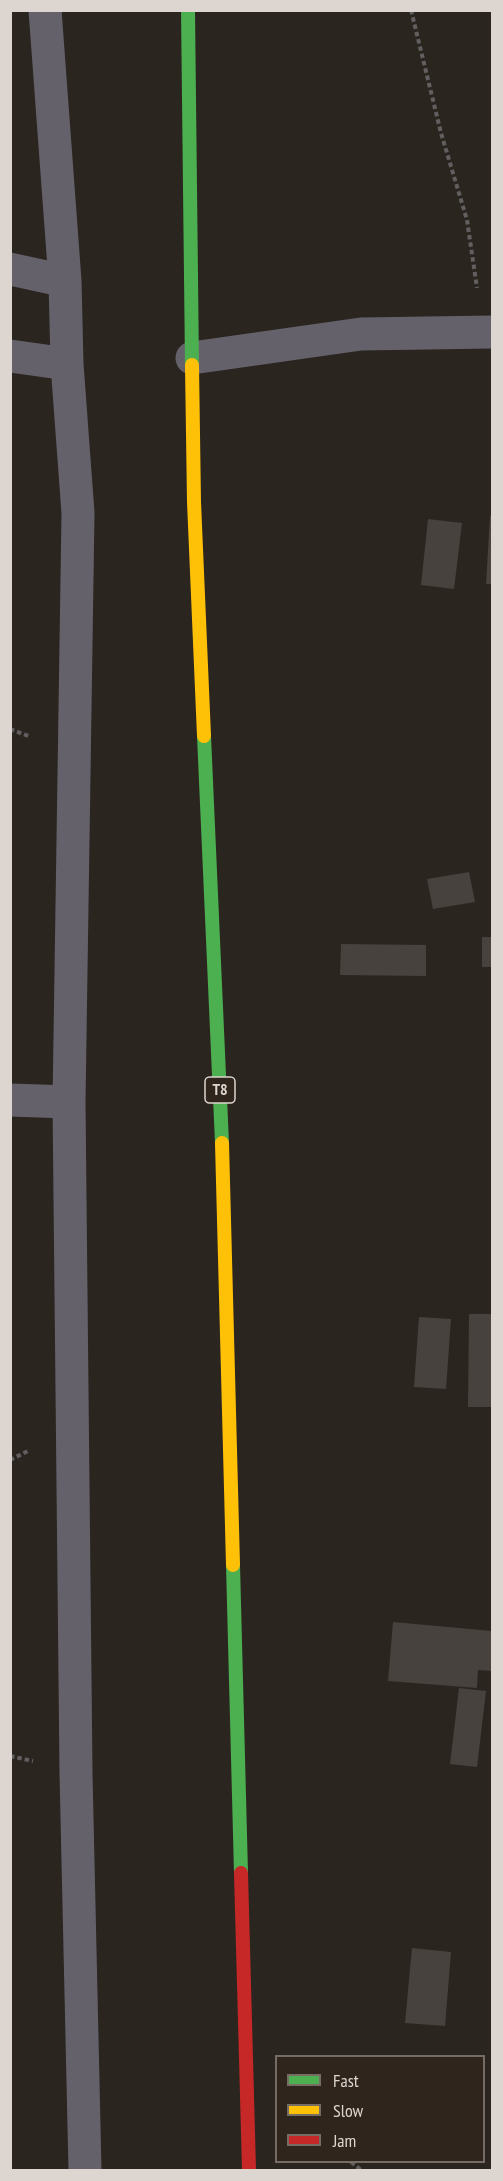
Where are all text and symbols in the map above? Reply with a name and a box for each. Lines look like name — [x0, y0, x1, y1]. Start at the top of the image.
road number: T8 — [205, 1077, 235, 1103]
legend — [275, 2055, 485, 2163]
text: Fast — [333, 2069, 359, 2092]
text: Slow — [333, 2099, 363, 2122]
text: Jam — [333, 2129, 356, 2152]

